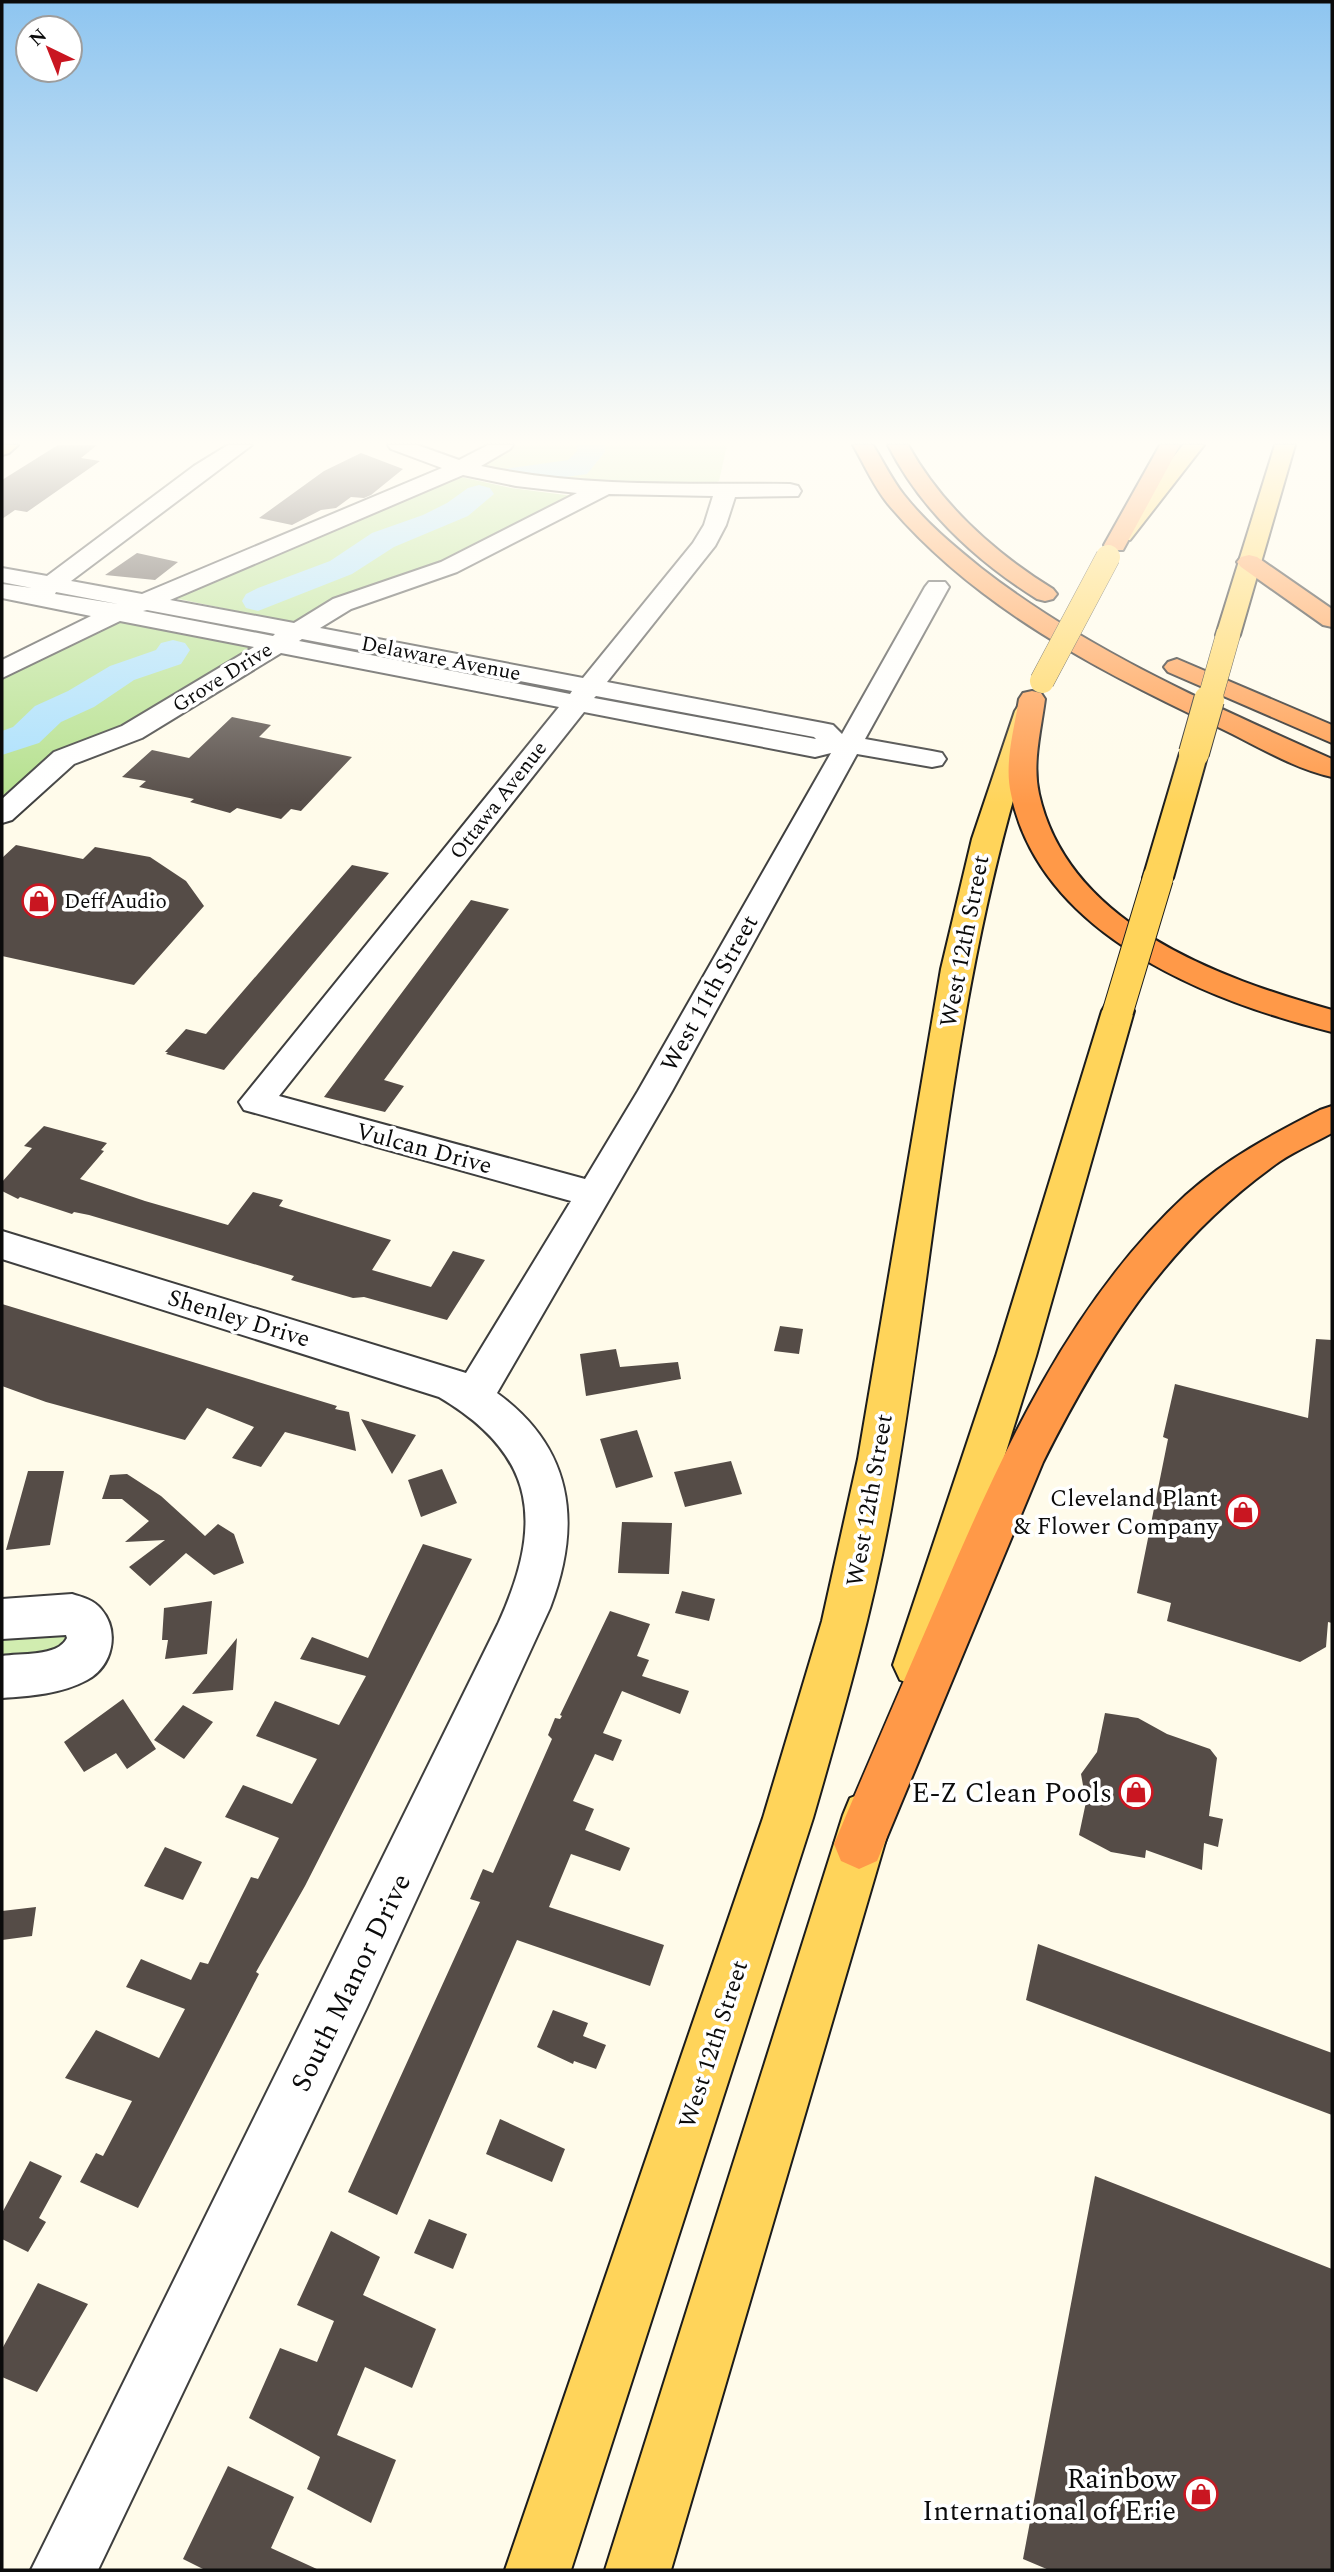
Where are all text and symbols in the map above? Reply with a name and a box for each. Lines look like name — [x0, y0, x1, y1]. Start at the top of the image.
north arrow — [14, 14, 84, 84]
text: N — [23, 22, 54, 54]
street label: Delaware Avenue — [358, 628, 523, 690]
street label: Grove Drive — [166, 634, 279, 721]
street label: Ottawa Avenue — [442, 735, 555, 867]
street label: West 12th Street — [931, 852, 999, 1030]
shop icon: Deff Audio — [20, 882, 58, 920]
place label: Deff Audio — [64, 886, 167, 918]
street label: West 11th Street — [652, 908, 768, 1079]
street label: Vulcan Drive — [352, 1113, 496, 1184]
street label: Shenley Drive — [163, 1280, 314, 1358]
street label: West 12th Street — [837, 1411, 903, 1589]
place label: Cleveland Plant & Flower Company — [1014, 1481, 1219, 1545]
shop icon: Cleveland Plant & Flower Company — [1224, 1493, 1262, 1531]
place label: E-Z Clean Pools — [911, 1772, 1112, 1815]
shop icon: E-Z Clean Pools — [1117, 1773, 1155, 1811]
street label: South Manor Drive — [280, 1866, 423, 2099]
street label: West 12th Street — [670, 1956, 758, 2133]
place label: Rainbow International of Erie — [922, 2458, 1177, 2533]
shop icon: Rainbow International of Erie — [1182, 2475, 1220, 2513]

